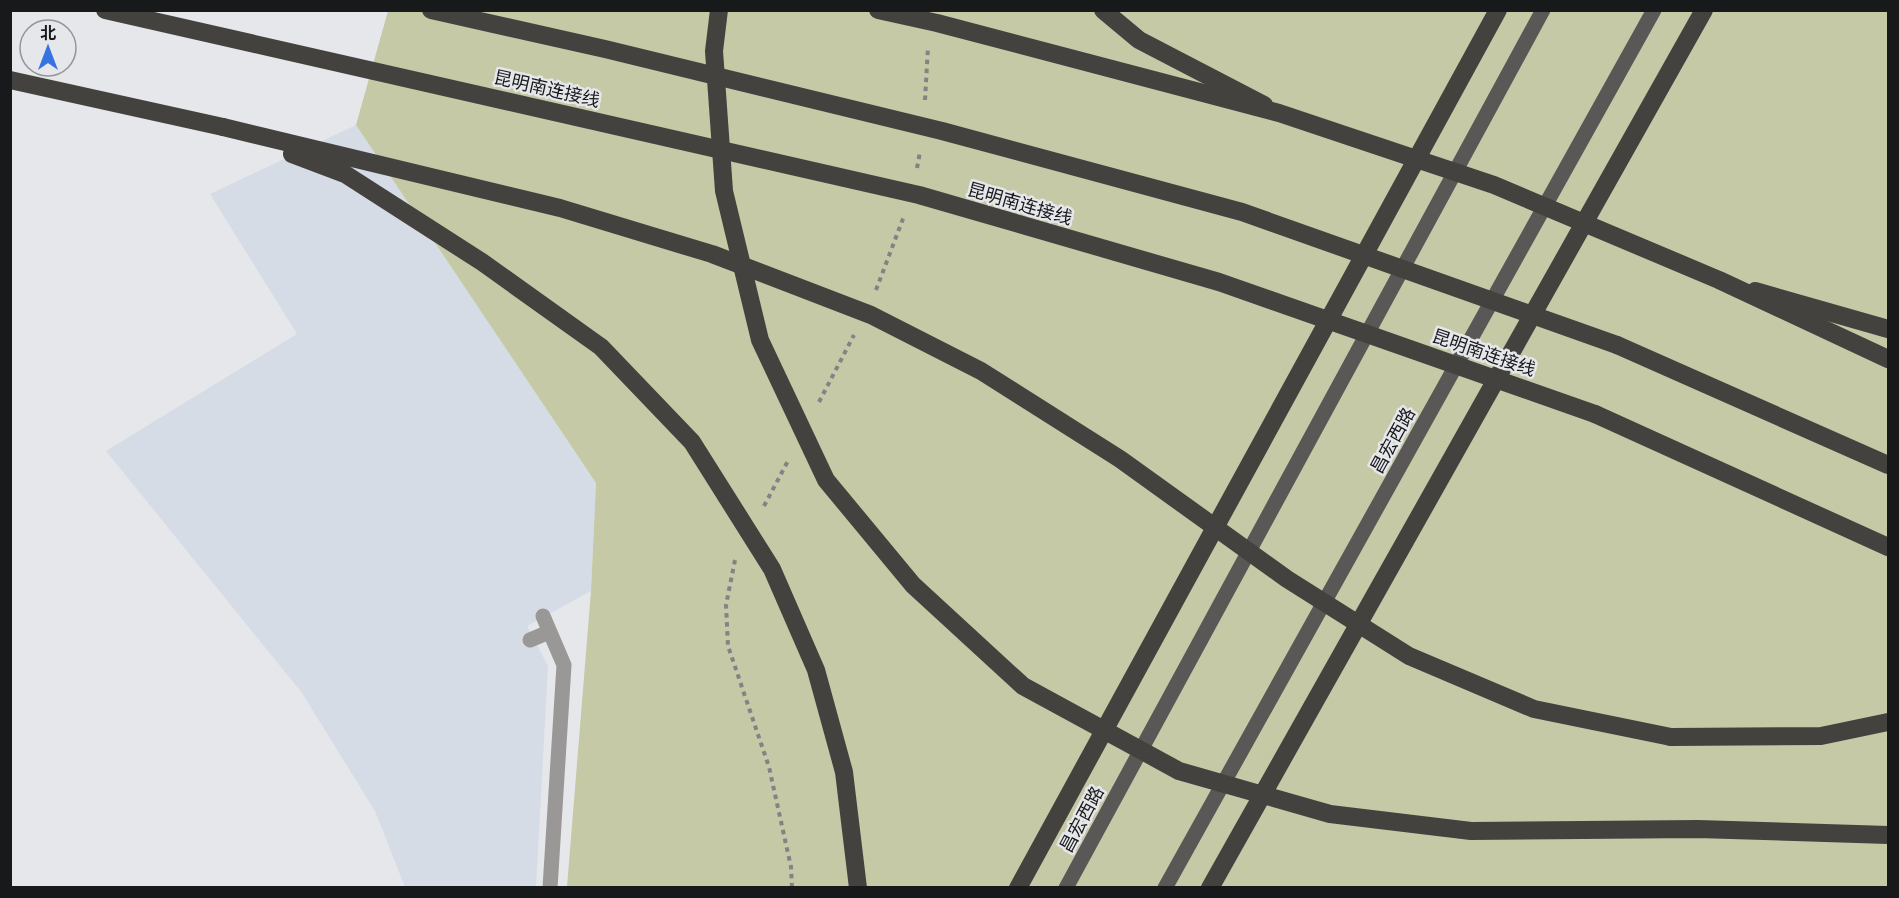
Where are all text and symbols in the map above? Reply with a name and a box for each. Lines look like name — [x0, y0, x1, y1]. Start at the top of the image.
north arrow — [18, 18, 78, 78]
text: 北 — [40, 23, 56, 42]
street label: 昆明南连接线 — [492, 65, 602, 111]
street label: 昆明南连接线 — [965, 178, 1075, 228]
street label: 昆明南连接线 — [1429, 324, 1539, 380]
street label: 昌宏西路 — [1365, 403, 1419, 477]
street label: 昌宏西路 — [1054, 782, 1108, 856]

